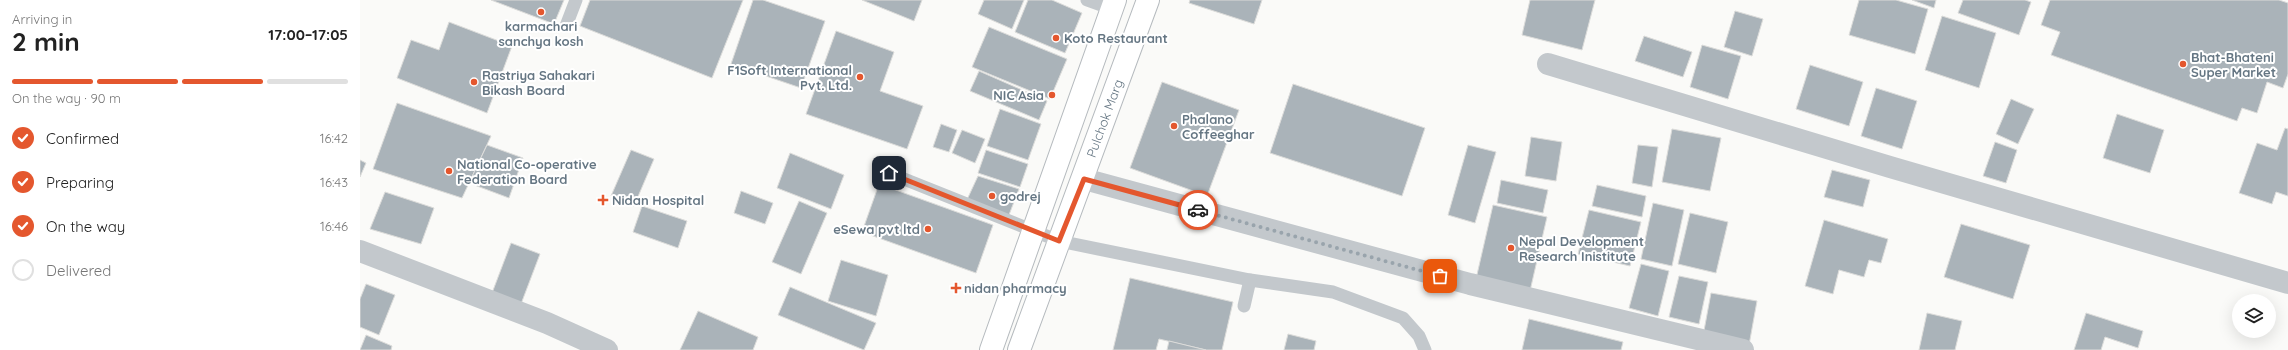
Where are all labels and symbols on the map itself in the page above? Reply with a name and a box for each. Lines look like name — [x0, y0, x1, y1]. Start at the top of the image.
marker: karmachari sanchya kosh — [536, 7, 546, 17]
place label: karmachari sanchya kosh — [498, 18, 584, 49]
place label: Koto Restaurant — [1064, 30, 1168, 46]
marker: Koto Restaurant — [1051, 33, 1061, 43]
place label: Bhat-Bhateni Super Market — [2191, 49, 2276, 80]
marker: Bhat-Bhateni Super Market — [2178, 59, 2188, 69]
place label: F1Soft International Pvt. Ltd. — [727, 62, 852, 93]
place label: Rastriya Sahakari Bikash Board — [482, 67, 595, 98]
marker: F1Soft International Pvt. Ltd. — [855, 72, 865, 82]
marker: Rastriya Sahakari Bikash Board — [469, 77, 479, 87]
street label: Pulchok Marg — [1083, 77, 1126, 160]
place label: NIC Asia — [993, 87, 1044, 103]
marker: NIC Asia — [1047, 90, 1057, 100]
place label: Phalano Coffeeghar — [1182, 111, 1255, 142]
marker: Phalano Coffeeghar — [1169, 121, 1179, 131]
place label: National Co-operative Federation Board — [457, 156, 597, 187]
pin — [872, 156, 906, 190]
marker: National Co-operative Federation Board — [444, 166, 454, 176]
place label: godrej — [1000, 188, 1041, 204]
courier — [1178, 190, 1218, 230]
marker: godrej — [987, 191, 997, 201]
place label: Nidan Hospital — [612, 192, 704, 208]
marker: Nidan Hospital — [597, 194, 609, 206]
place label: eSewa pvt ltd — [833, 221, 920, 237]
marker: eSewa pvt ltd — [923, 224, 933, 234]
place label: Nepal Development Research Inistitute — [1519, 233, 1644, 264]
marker: Nepal Development Research Inistitute — [1506, 243, 1516, 253]
pin — [1423, 259, 1457, 293]
place label: nidan pharmacy — [964, 280, 1067, 296]
marker: nidan pharmacy — [951, 283, 961, 293]

